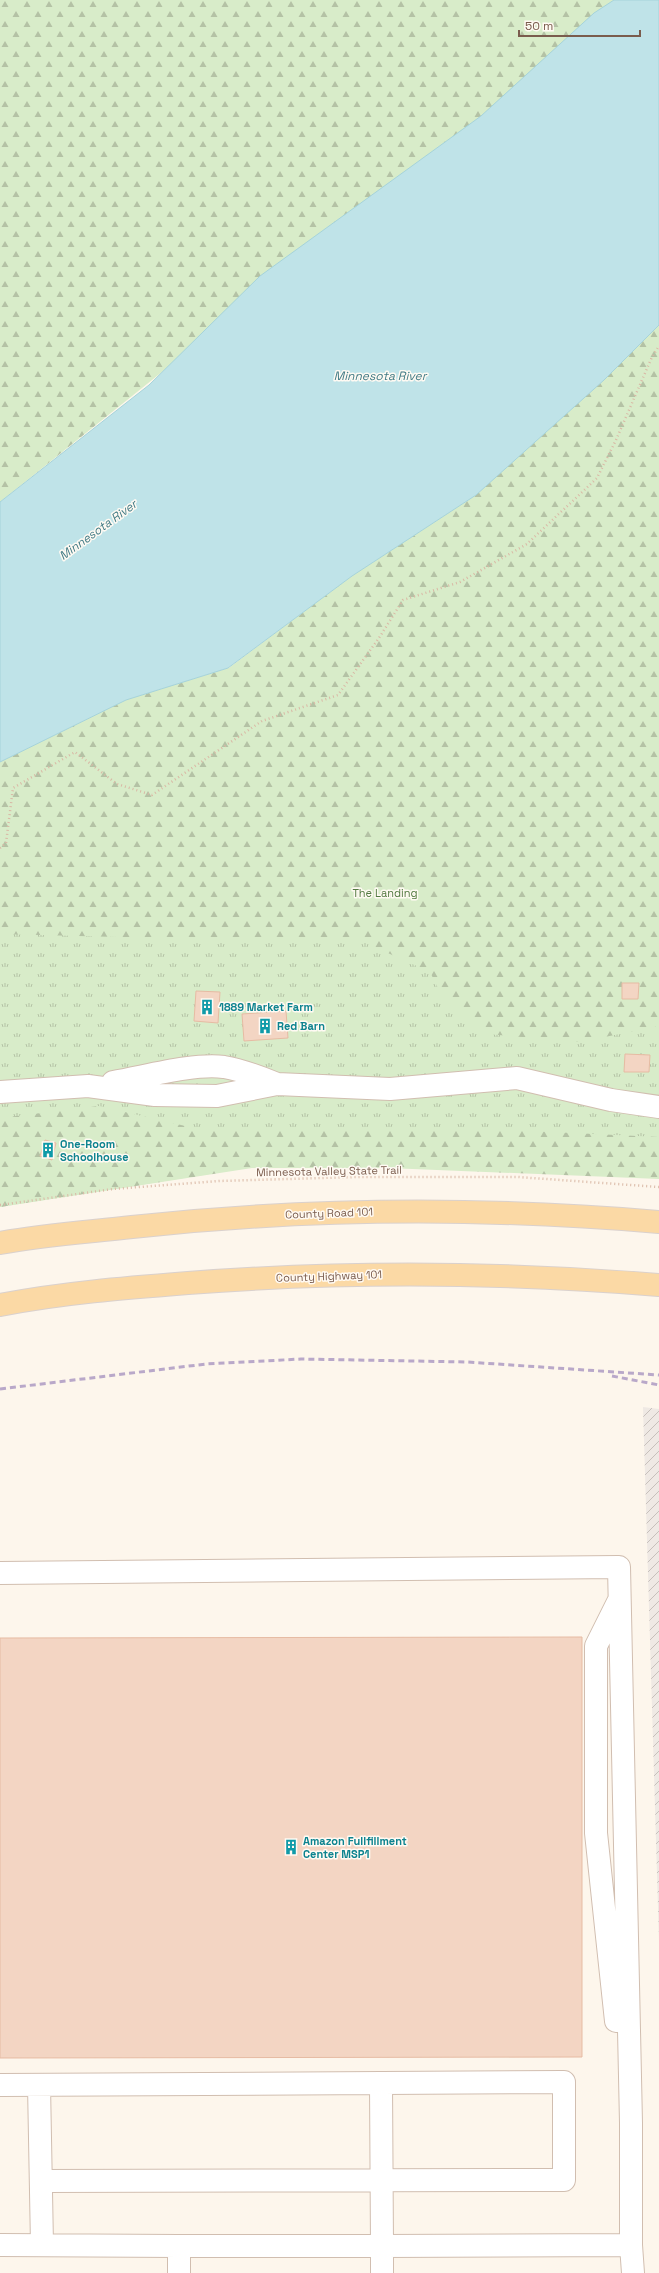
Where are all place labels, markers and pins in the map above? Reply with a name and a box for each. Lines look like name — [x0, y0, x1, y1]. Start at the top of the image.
building icon: 1889 Market Farm — [198, 998, 216, 1016]
place label: 1889 Market Farm — [219, 1000, 313, 1014]
building icon: Red Barn — [256, 1017, 274, 1035]
place label: Red Barn — [277, 1019, 325, 1033]
place label: One-Room Schoolhouse — [60, 1137, 129, 1164]
building icon: One-Room Schoolhouse — [39, 1141, 57, 1159]
place label: Amazon Fullfillment Center MSP1 — [303, 1834, 407, 1861]
building icon: Amazon Fullfillment Center MSP1 — [282, 1838, 300, 1856]

